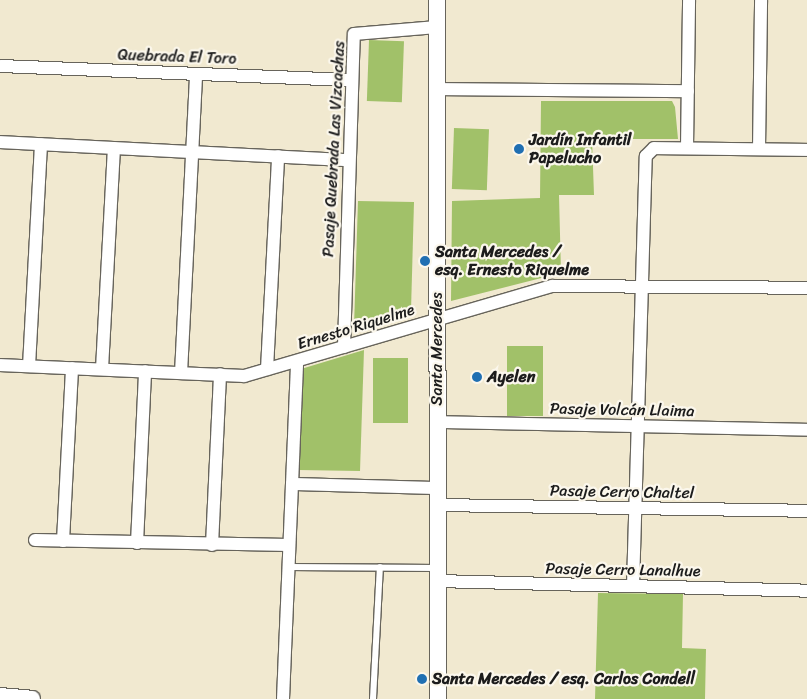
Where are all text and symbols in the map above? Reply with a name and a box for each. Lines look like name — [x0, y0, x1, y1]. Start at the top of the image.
street label: Pasaje Quebrada Las Vizcachas — [319, 40, 349, 258]
street label: Quebrada El Toro — [117, 45, 237, 69]
place label: Jardín Infantil Papelucho — [529, 130, 631, 168]
marker: Jardín Infantil Papelucho — [513, 143, 525, 155]
place label: Santa Mercedes / esq. Ernesto Riquelme — [435, 242, 589, 280]
marker: Santa Mercedes / esq. Ernesto Riquelme — [419, 255, 431, 267]
street label: Santa Mercedes — [427, 292, 447, 406]
street label: Ernesto Riquelme — [295, 300, 417, 354]
place label: Ayelen — [487, 367, 535, 387]
marker: Ayelen — [471, 371, 483, 383]
street label: Pasaje Volcán Llaima — [550, 399, 694, 421]
street label: Pasaje Cerro Chaltel — [550, 481, 694, 503]
street label: Pasaje Cerro Lanalhue — [545, 559, 701, 581]
place label: Santa Mercedes / esq. Carlos Condell — [432, 669, 695, 689]
marker: Santa Mercedes / esq. Carlos Condell — [416, 673, 428, 685]

